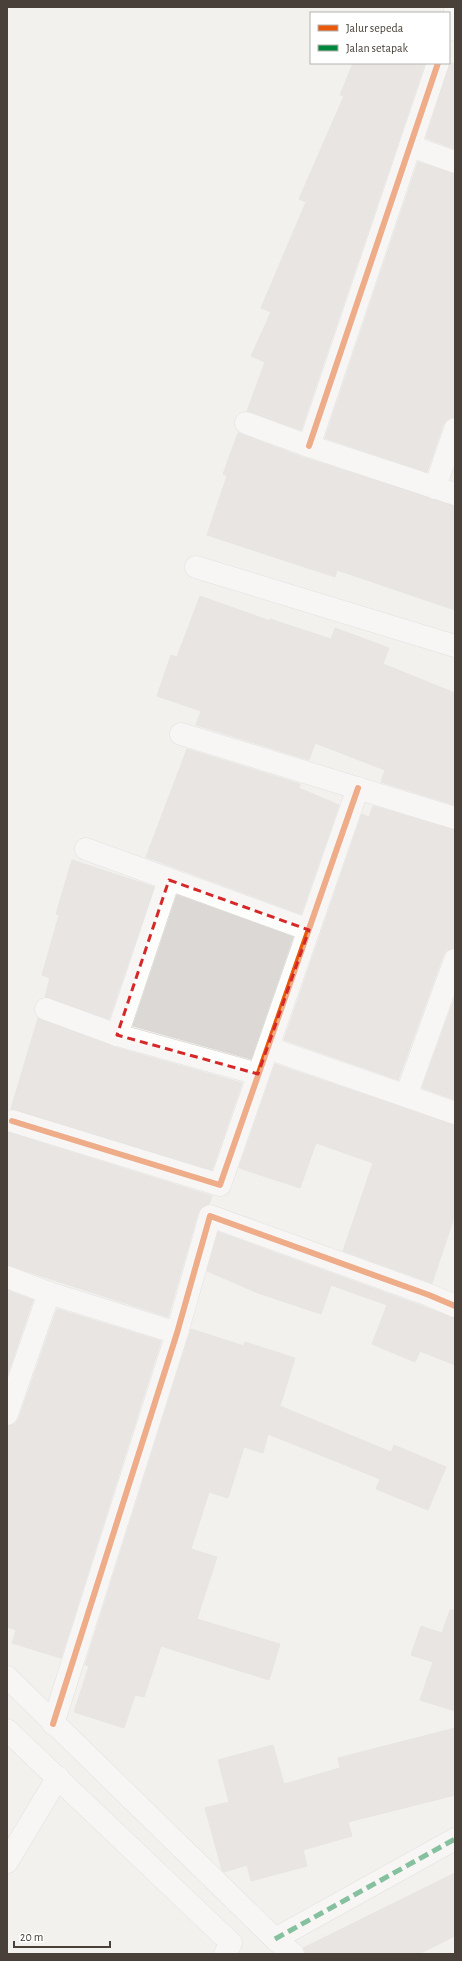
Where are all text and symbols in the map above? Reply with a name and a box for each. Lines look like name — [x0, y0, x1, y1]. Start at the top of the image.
legend — [310, 12, 450, 64]
text: Jalur sepeda — [346, 22, 404, 34]
text: Jalan setapak — [346, 42, 409, 54]
scale bar — [14, 1923, 110, 1949]
text: 20 m — [20, 1931, 43, 1943]

